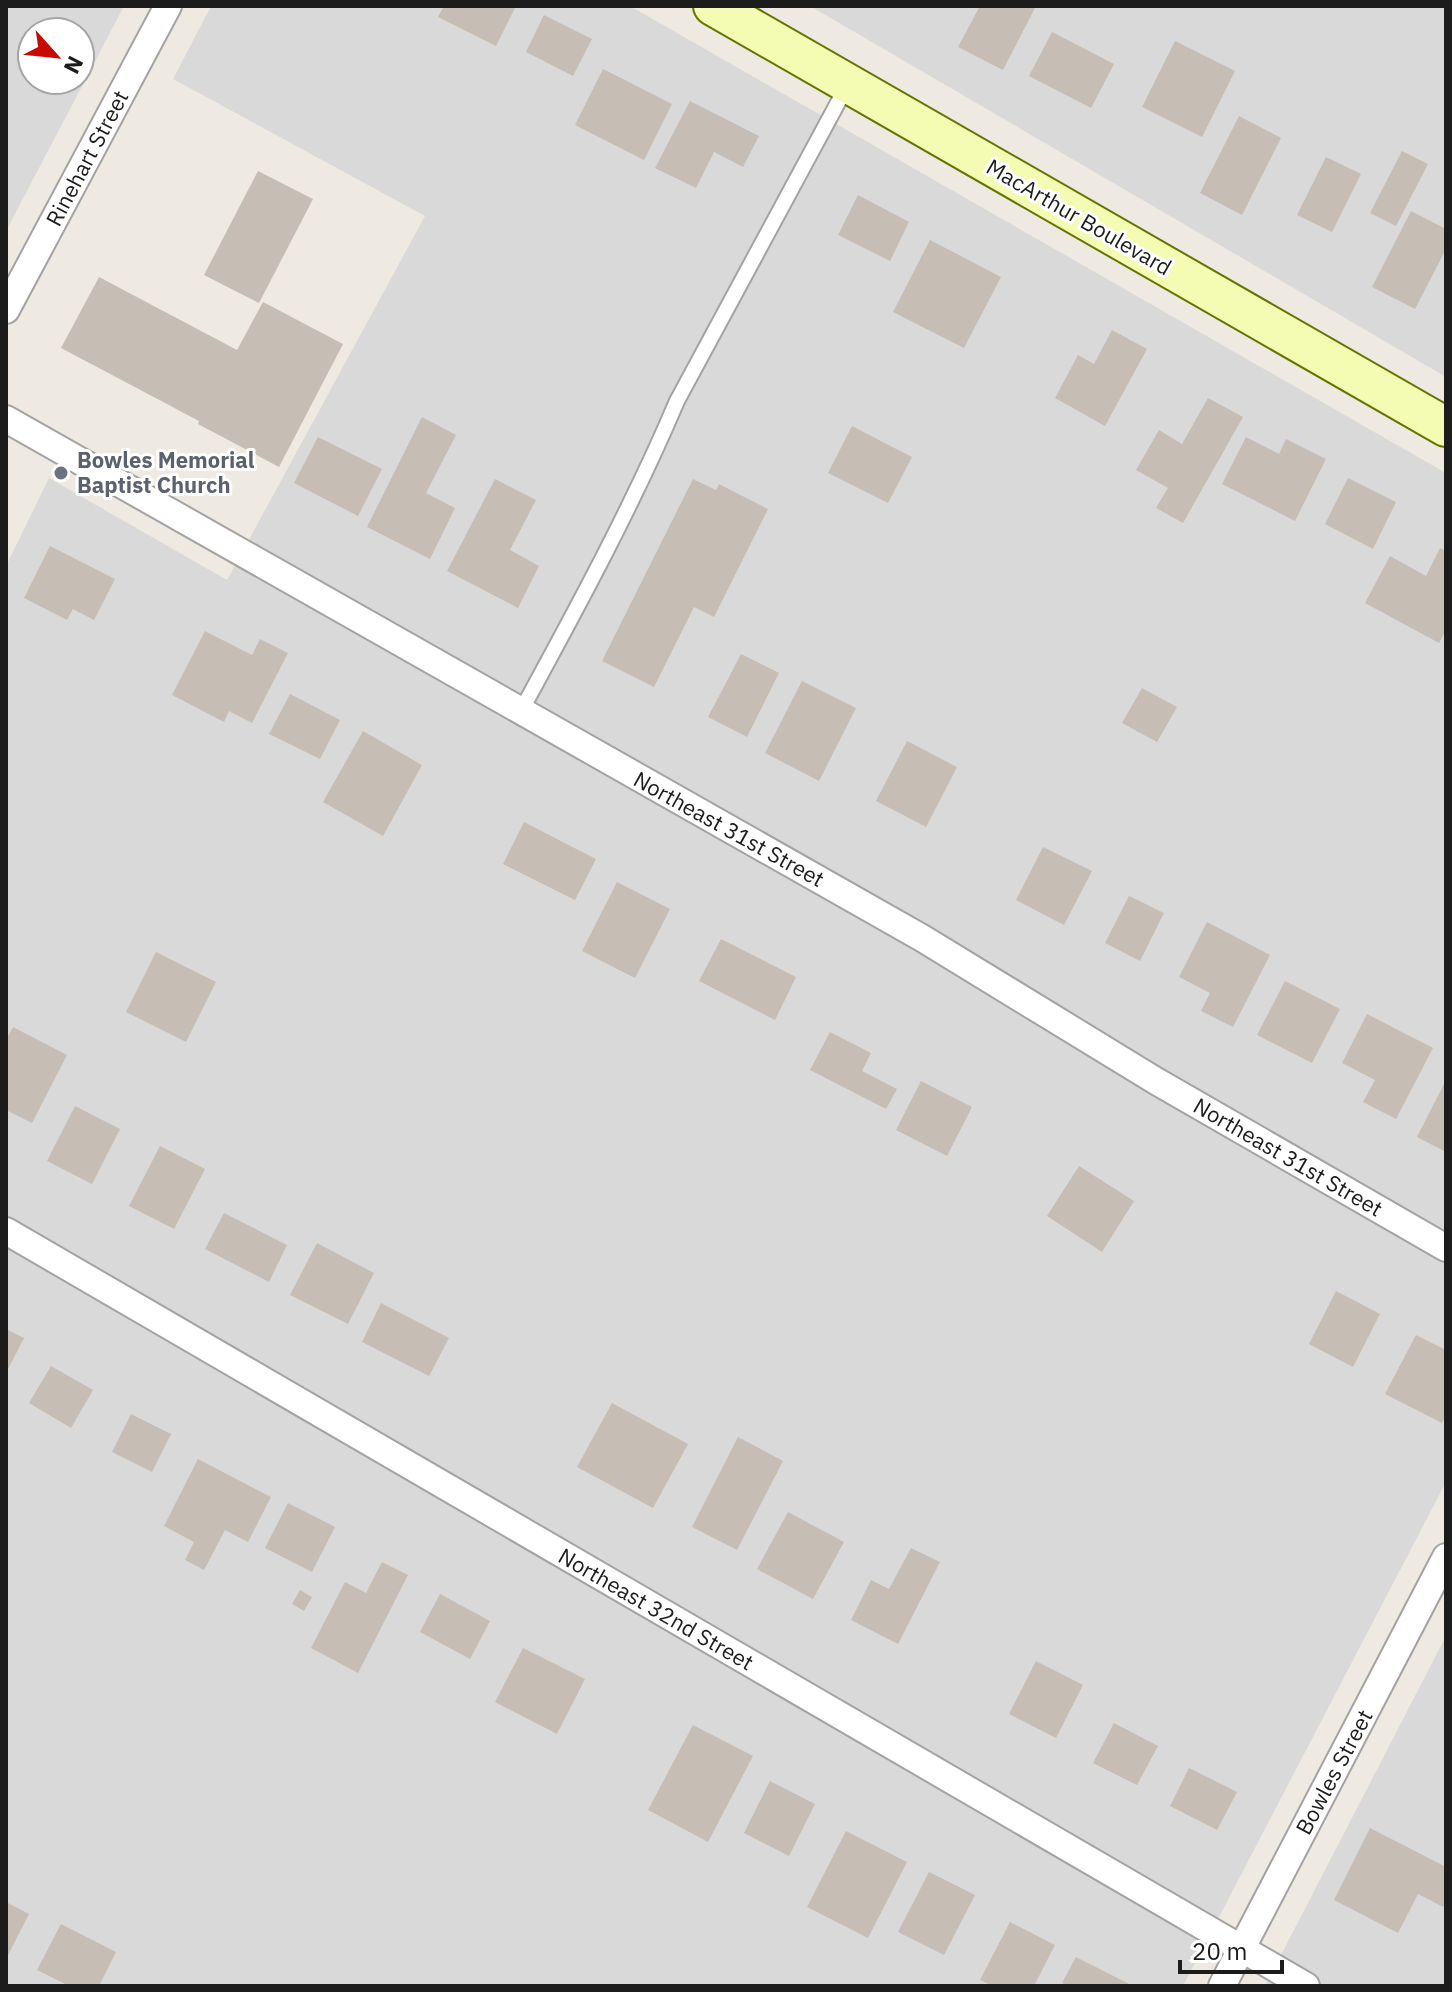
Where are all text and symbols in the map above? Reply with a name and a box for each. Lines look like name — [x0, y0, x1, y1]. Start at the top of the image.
north arrow — [16, 16, 96, 96]
text: N — [58, 52, 91, 79]
street label: Rinehart Street — [39, 85, 135, 231]
street label: MacArthur Boulevard — [981, 152, 1177, 281]
place label: Bowles Memorial Baptist Church — [77, 445, 255, 499]
marker: Bowles Memorial Baptist Church — [52, 464, 70, 482]
street label: Northeast 31st Street — [629, 764, 830, 893]
street label: Northeast 31st Street — [1188, 1091, 1388, 1223]
street label: Northeast 32nd Street — [553, 1541, 759, 1676]
street label: Bowles Street — [1288, 1704, 1379, 1839]
scale bar — [1180, 1924, 1282, 1974]
text: 20 m — [1192, 1935, 1247, 1967]

